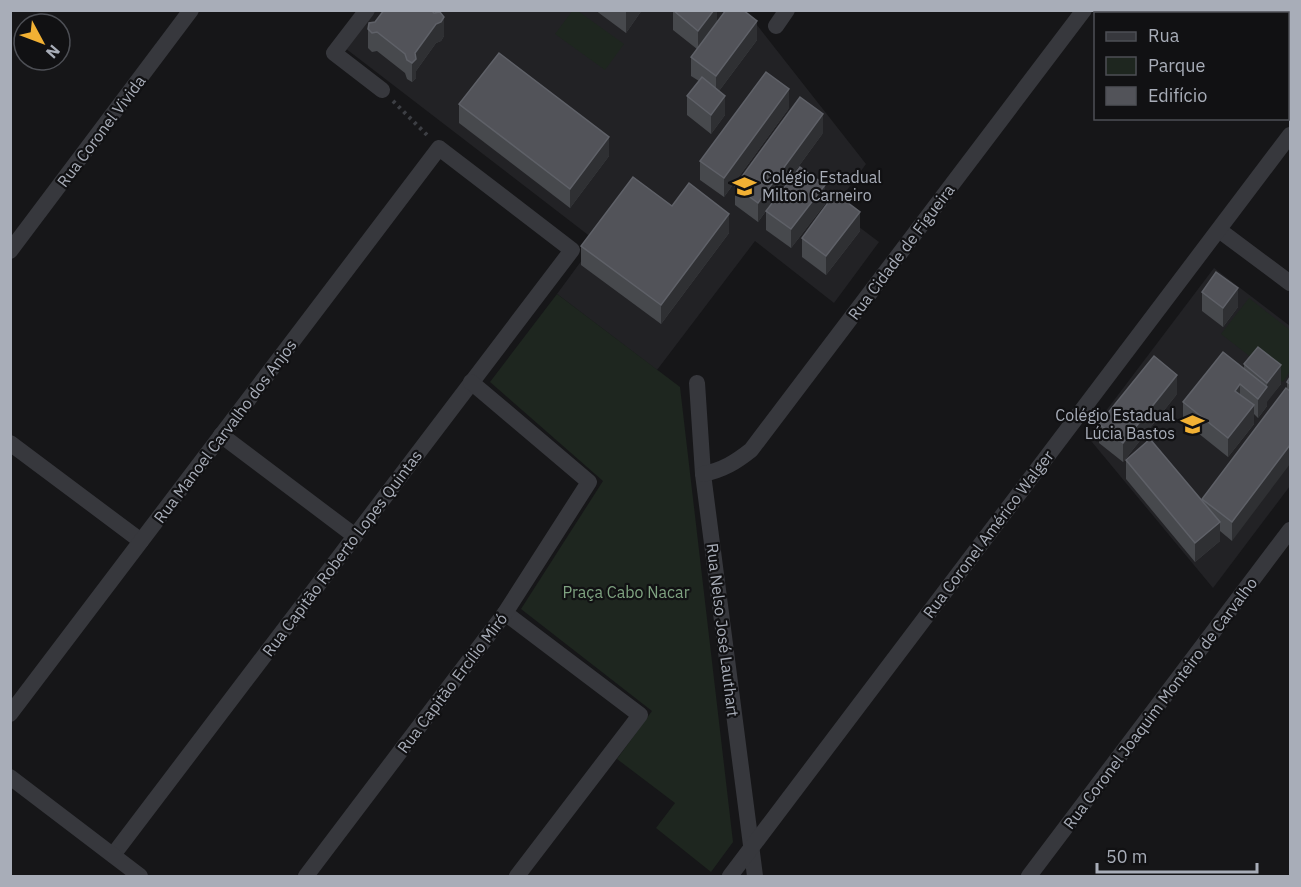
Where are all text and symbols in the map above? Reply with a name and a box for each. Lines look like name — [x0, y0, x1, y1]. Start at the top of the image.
north arrow — [12, 12, 72, 72]
legend — [1094, 12, 1289, 120]
text: Rua — [1148, 24, 1180, 47]
text: N — [42, 41, 65, 63]
text: Parque — [1148, 54, 1206, 77]
street label: Rua Coronel Vivida — [52, 71, 150, 191]
text: Edifício — [1148, 84, 1207, 107]
place label: Colégio Estadual Milton Carneiro — [762, 167, 882, 205]
school or university icon: Colégio Estadual Milton Carneiro — [731, 173, 757, 199]
street label: Rua Cidade de Figueira — [843, 180, 959, 324]
street label: Rua Manoel Carvalho dos Anjos — [149, 335, 301, 527]
place label: Colégio Estadual Lúcia Bastos — [1055, 405, 1175, 443]
school or university icon: Colégio Estadual Lúcia Bastos — [1180, 411, 1206, 437]
street label: Rua Capitão Roberto Lopes Quintas — [258, 446, 426, 660]
street label: Rua Coronel Américo Walger — [918, 446, 1058, 622]
street label: Rua Nelso José Lauthart — [702, 542, 744, 718]
street label: Rua Coronel Joaquim Monteiro de Carvalho — [1059, 573, 1261, 833]
park label: Praça Cabo Nacar — [562, 582, 690, 602]
street label: Rua Capitão Ercílio Miró — [393, 609, 511, 757]
scale bar — [1097, 836, 1258, 874]
text: 50 m — [1106, 845, 1148, 868]

